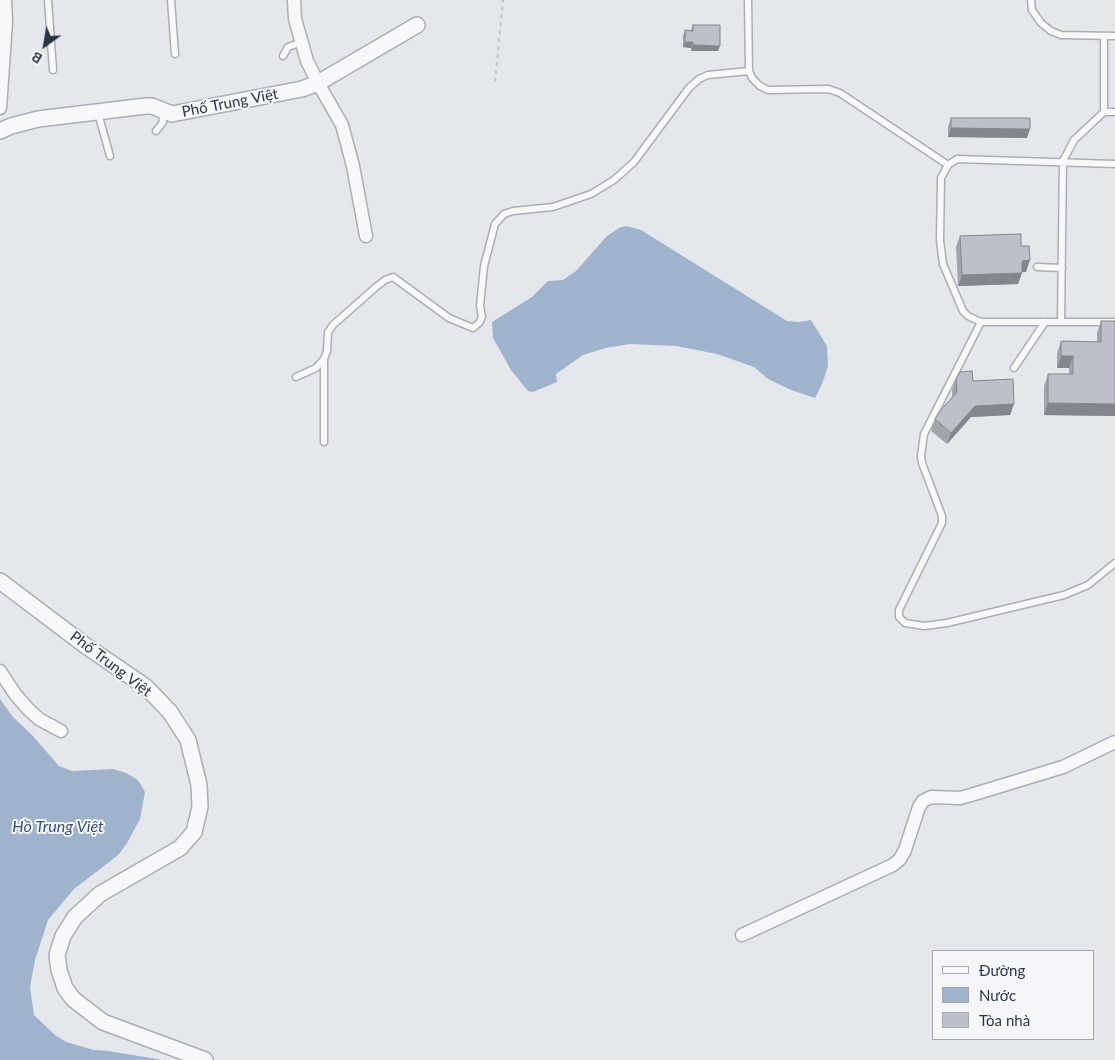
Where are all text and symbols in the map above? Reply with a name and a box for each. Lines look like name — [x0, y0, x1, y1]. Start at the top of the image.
north arrow — [20, 20, 70, 70]
text: B — [28, 48, 45, 68]
street label: Phố Trung Việt — [180, 85, 280, 121]
street label: Phố Trung Việt — [67, 627, 155, 701]
water label: Hồ Trung Việt — [12, 817, 104, 837]
legend — [932, 950, 1095, 1040]
text: Đường — [979, 961, 1025, 979]
text: Nước — [979, 986, 1016, 1004]
text: Tòa nhà — [979, 1011, 1030, 1029]

